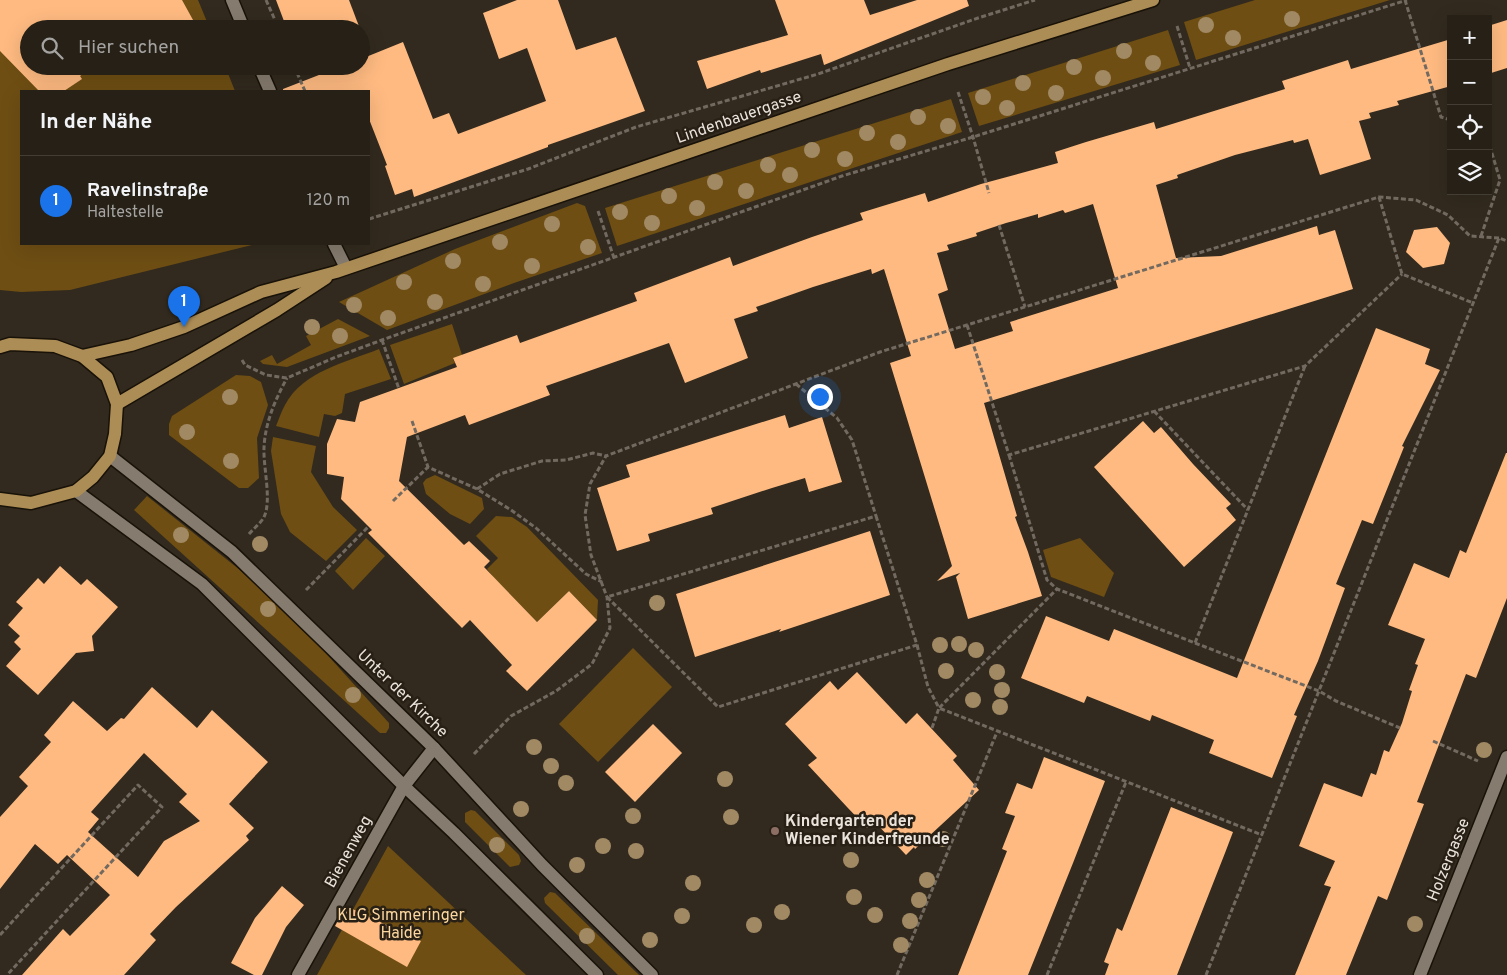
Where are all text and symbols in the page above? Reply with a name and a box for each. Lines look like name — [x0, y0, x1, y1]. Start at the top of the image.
map controls — [1447, 15, 1492, 195]
button: + — [1447, 15, 1492, 60]
search box — [20, 20, 370, 75]
icon: search — [38, 34, 66, 62]
text: Hier suchen — [78, 36, 179, 60]
button: − — [1447, 60, 1492, 105]
street label: Lindenbauergasse — [674, 87, 804, 149]
button: locate — [1447, 105, 1492, 150]
text: In der Nähe — [40, 109, 152, 136]
button: layers — [1447, 150, 1492, 195]
text: Ravelinstraße — [87, 179, 209, 203]
text: 1 — [53, 191, 59, 211]
text: 120 m — [307, 191, 350, 211]
text: Haltestelle — [87, 203, 164, 223]
pin: 1 — [168, 286, 200, 327]
your location — [807, 384, 833, 410]
street label: Unter der Kirche — [352, 646, 452, 742]
street label: Bienenweg — [321, 812, 377, 892]
place label: Kindergarten der Wiener Kinderfreunde — [785, 812, 950, 850]
street label: Holzergasse — [1423, 816, 1475, 904]
marker: Kindergarten der Wiener Kinderfreunde — [769, 825, 781, 837]
park label: KLG Simmeringer Haide — [337, 906, 465, 944]

